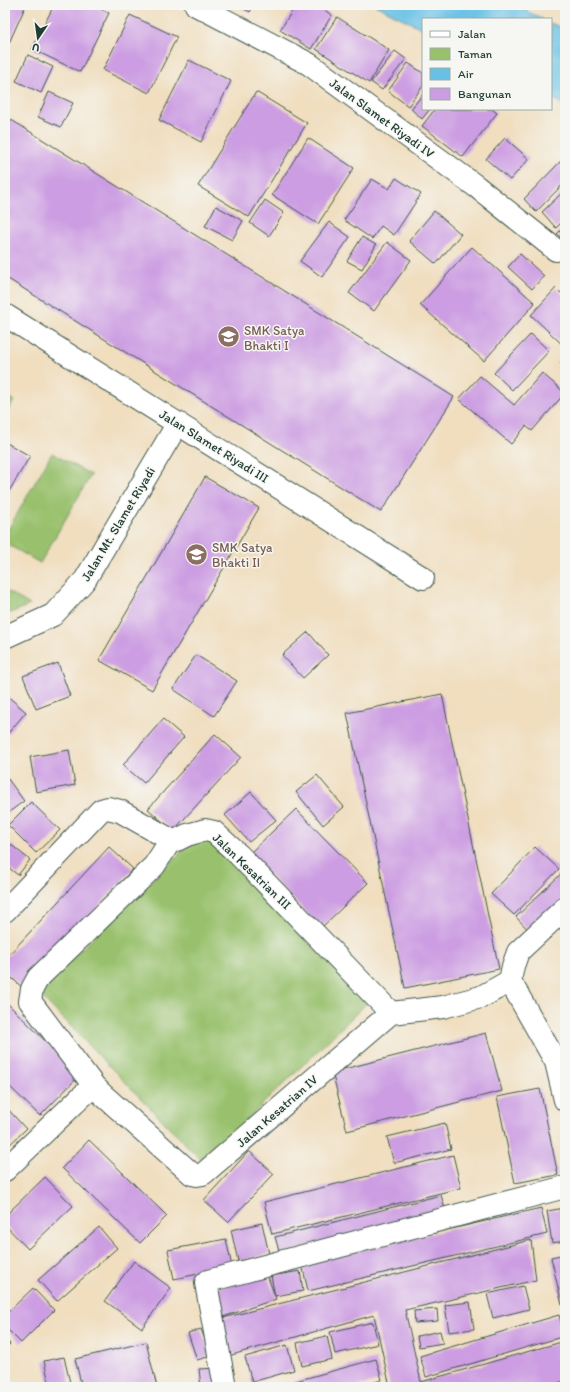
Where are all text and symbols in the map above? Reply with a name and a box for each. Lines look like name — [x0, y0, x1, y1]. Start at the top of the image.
north arrow — [18, 18, 58, 58]
legend — [422, 18, 552, 110]
text: Jalan — [458, 27, 486, 41]
text: U — [31, 40, 41, 54]
text: Taman — [458, 47, 493, 61]
text: Air — [458, 67, 474, 81]
street label: Jalan Slamet Riyadi IV — [327, 75, 437, 161]
text: Bangunan — [458, 87, 511, 101]
place label: SMK Satya Bhakti I — [244, 323, 305, 353]
school or university icon: SMK Satya Bhakti I — [216, 324, 242, 350]
street label: Jalan Slamet Riyadi III — [157, 406, 272, 486]
street label: Jalan Mt. Slamet Riyadi — [78, 464, 158, 584]
place label: SMK Satya Bhakti II — [212, 540, 273, 570]
school or university icon: SMK Satya Bhakti II — [184, 541, 210, 567]
street label: Jalan Kesatrian III — [210, 830, 294, 912]
street label: Jalan Kesatrian IV — [233, 1072, 321, 1150]

